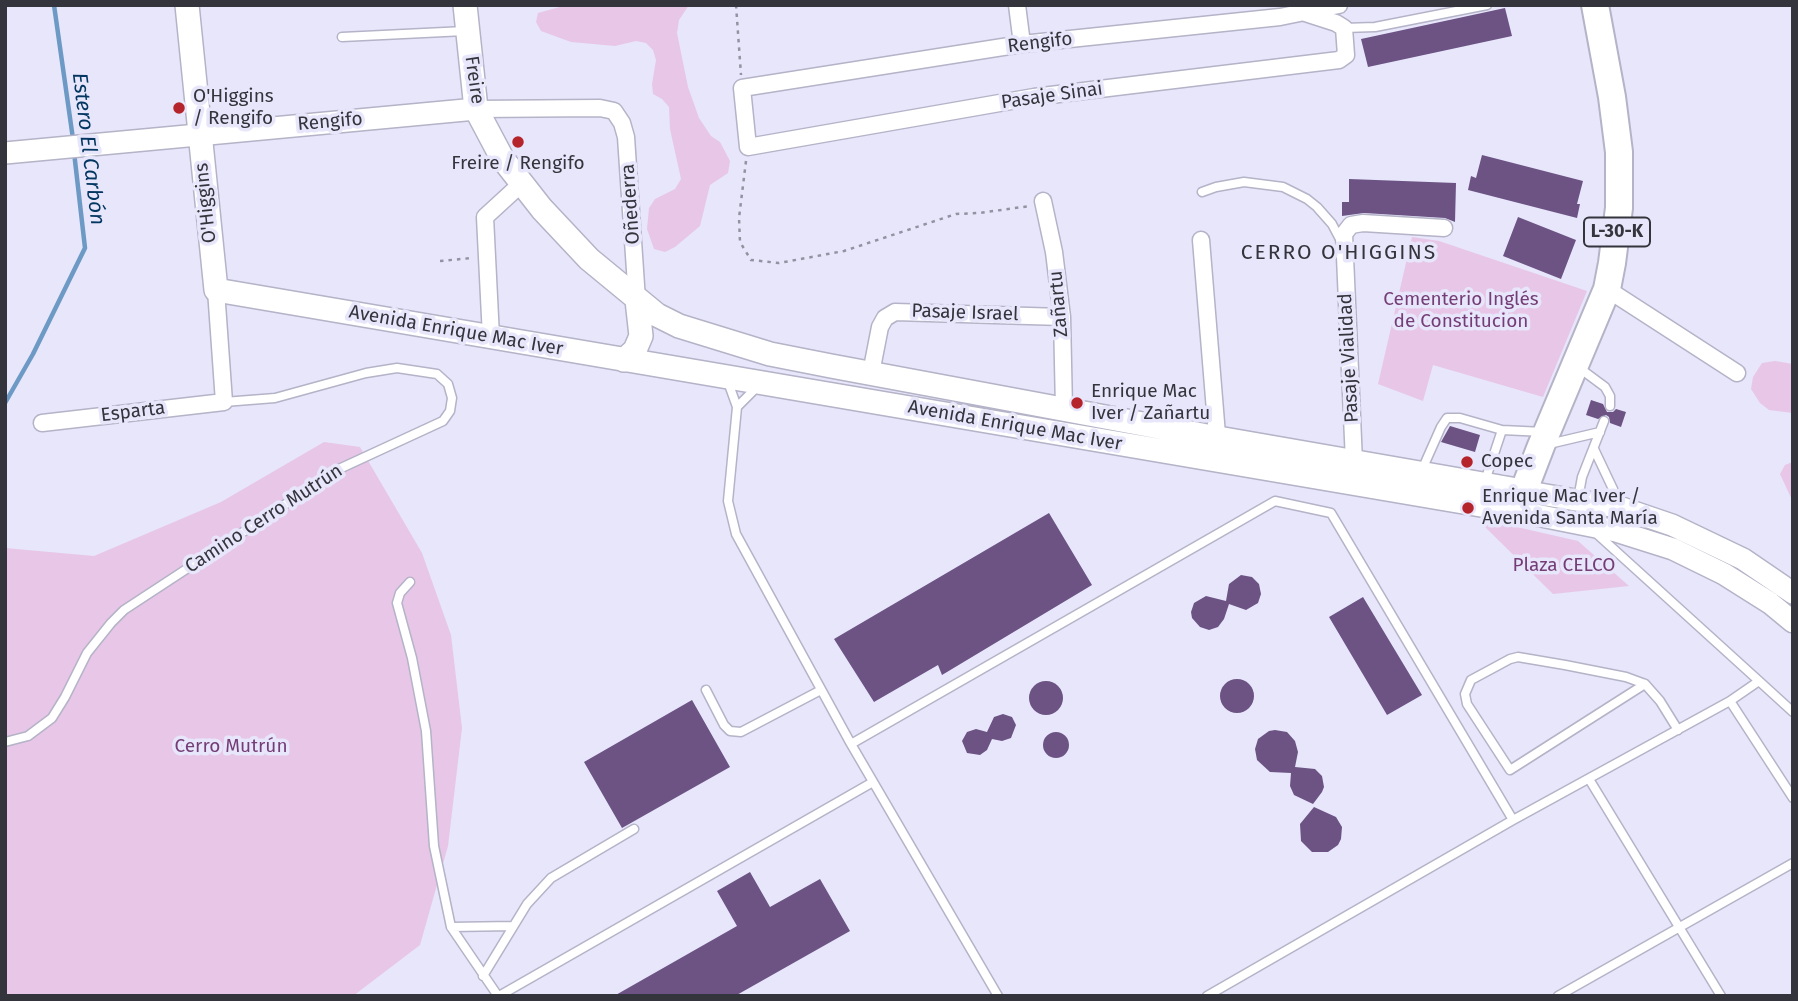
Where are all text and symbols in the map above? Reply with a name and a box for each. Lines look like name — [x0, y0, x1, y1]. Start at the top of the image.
street label: Rengifo — [1006, 28, 1074, 58]
street label: Freire — [459, 55, 489, 105]
water label: Estero El Carbón — [66, 71, 110, 227]
street label: Pasaje Sinai — [1000, 78, 1104, 114]
place label: O'Higgins / Rengifo — [193, 86, 274, 130]
marker: O'Higgins / Rengifo — [171, 100, 187, 116]
street label: Rengifo — [297, 108, 363, 136]
marker: Freire / Rengifo — [510, 134, 526, 150]
place label: Freire / Rengifo — [451, 153, 585, 175]
street label: O'Higgins — [190, 162, 222, 244]
street label: Oñederra — [617, 163, 645, 245]
road number: L-30-K — [1584, 218, 1650, 246]
district label: CERRO O'HIGGINS — [1243, 240, 1435, 266]
street label: Zañartu — [1045, 270, 1073, 338]
park label: Cementerio Inglés de Constitucion — [1383, 289, 1539, 333]
street label: Pasaje Vialidad — [1334, 293, 1364, 423]
street label: Pasaje Israel — [911, 300, 1019, 326]
street label: Avenida Enrique Mac Iver — [347, 301, 565, 361]
place label: Enrique Mac Iver / Zañartu — [1091, 381, 1210, 425]
marker: Enrique Mac Iver / Zañartu — [1069, 395, 1085, 411]
street label: Avenida Enrique Mac Iver — [906, 396, 1124, 456]
street label: Esparta — [99, 397, 167, 427]
place label: Copec — [1481, 451, 1533, 473]
marker: Copec — [1459, 454, 1475, 470]
street label: Camino Cerro Mutrún — [181, 460, 347, 578]
place label: Enrique Mac Iver / Avenida Santa María — [1482, 486, 1658, 530]
marker: Enrique Mac Iver / Avenida Santa María — [1460, 500, 1476, 516]
park label: Plaza CELCO — [1513, 555, 1615, 577]
park label: Cerro Mutrún — [174, 736, 288, 758]

